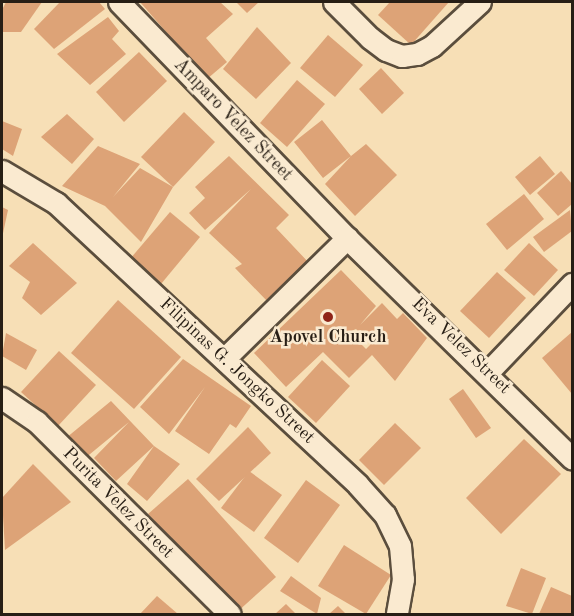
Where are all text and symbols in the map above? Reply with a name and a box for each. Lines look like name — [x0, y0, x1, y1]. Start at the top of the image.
street label: Amparo Velez Street — [169, 54, 297, 186]
street label: Filipinas G. Jongko Street — [155, 293, 319, 449]
street label: Eva Velez Street — [407, 293, 515, 399]
marker: Apovel Church — [321, 310, 335, 324]
place label: Apovel Church — [269, 326, 387, 348]
street label: Purita Velez Street — [58, 443, 178, 563]

